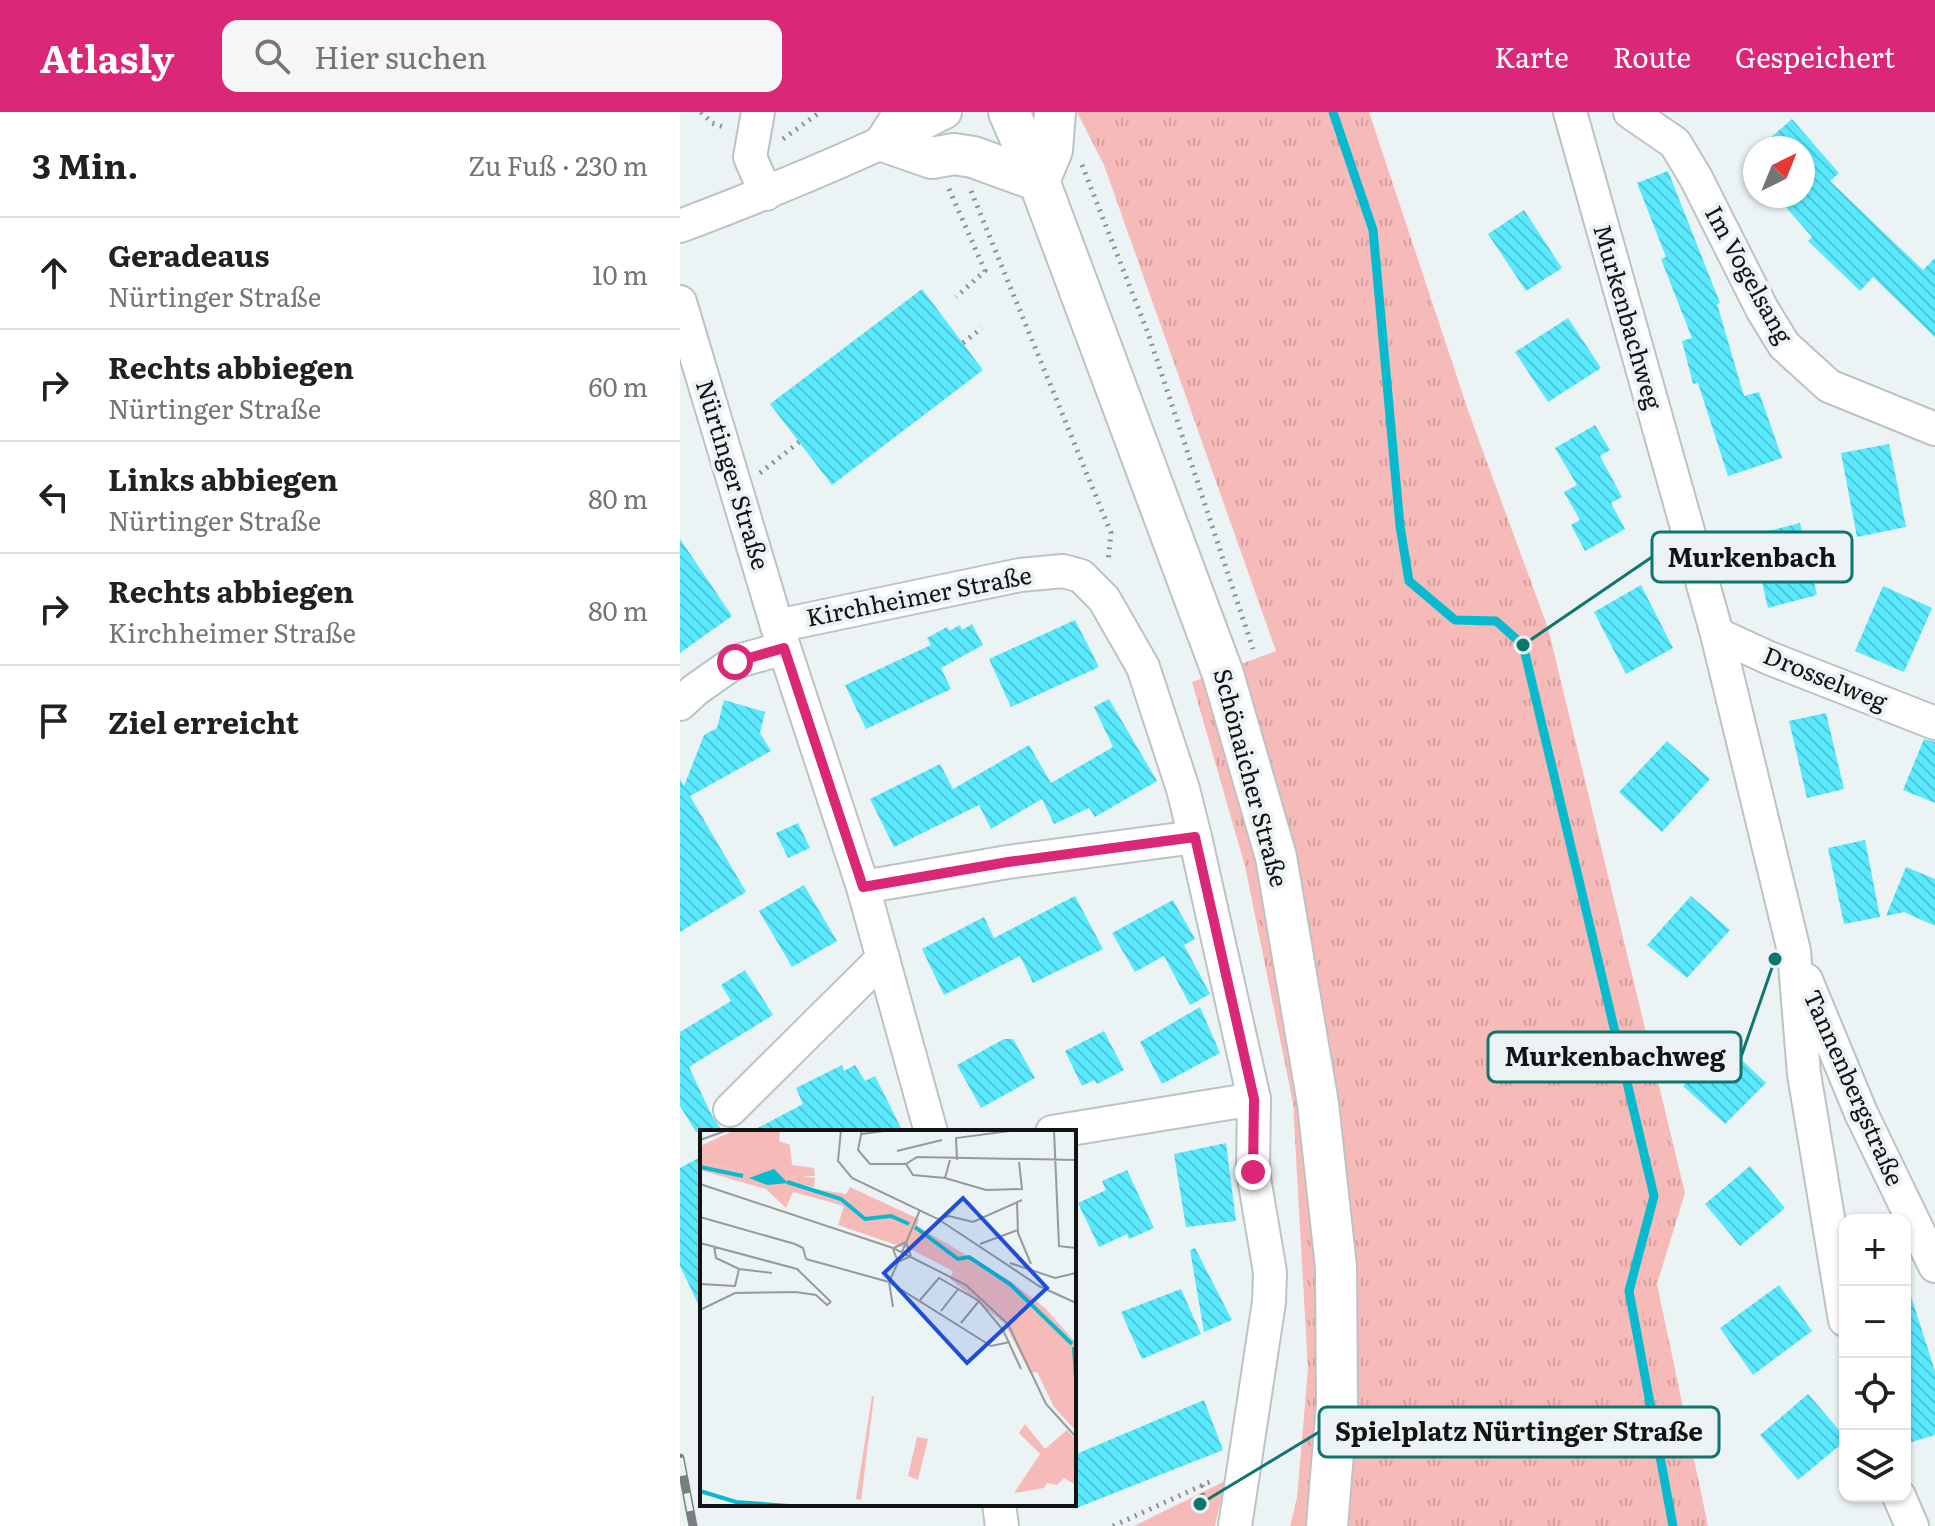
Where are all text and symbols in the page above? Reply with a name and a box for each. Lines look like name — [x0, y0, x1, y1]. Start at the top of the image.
search box — [222, 20, 782, 92]
text: Atlasly — [40, 28, 174, 85]
icon: search — [250, 34, 294, 78]
text: Hier suchen — [314, 34, 487, 78]
text: Karte — [1494, 35, 1569, 77]
text: Route — [1613, 35, 1691, 77]
text: Gespeichert — [1735, 35, 1895, 77]
north arrow — [1743, 136, 1815, 208]
text: 3 Min. — [32, 139, 138, 189]
text: Zu Fuß · 230 m — [468, 145, 648, 184]
street label: Im Vogelsang — [1698, 198, 1803, 350]
street label: Murkenbachweg — [1586, 220, 1673, 414]
text: Geradeaus — [108, 232, 270, 276]
icon: ahead — [32, 251, 76, 295]
text: 10 m — [592, 254, 648, 293]
text: Nürtinger Straße — [108, 276, 321, 315]
text: Rechts abbiegen — [108, 344, 354, 388]
icon: right — [32, 363, 76, 407]
text: 60 m — [589, 366, 648, 405]
street label: Nürtinger Straße — [689, 375, 780, 573]
text: Nürtinger Straße — [108, 388, 321, 427]
text: Links abbiegen — [108, 456, 338, 500]
icon: left — [32, 475, 76, 519]
text: 80 m — [588, 478, 648, 517]
text: Nürtinger Straße — [108, 500, 321, 539]
callout: Murkenbach — [1652, 532, 1852, 582]
text: Murkenbach — [1668, 536, 1836, 575]
street label: Kirchheimer Straße — [803, 556, 1034, 634]
text: Rechts abbiegen — [108, 568, 354, 612]
icon: right — [32, 587, 76, 631]
text: 80 m — [588, 590, 648, 629]
text: Kirchheimer Straße — [108, 612, 356, 651]
street label: Drosselweg — [1759, 636, 1894, 718]
route start — [717, 644, 753, 680]
street label: Schönaicher Straße — [1206, 664, 1298, 890]
icon: arrive — [32, 699, 76, 743]
text: Ziel erreicht — [108, 699, 299, 743]
street label: Tannenbergstraße — [1796, 983, 1914, 1191]
callout: Murkenbachweg — [1488, 1032, 1741, 1082]
text: Murkenbachweg — [1505, 1035, 1726, 1074]
inset map — [700, 1130, 1076, 1506]
route end — [1235, 1154, 1271, 1190]
map controls — [1839, 1214, 1911, 1502]
button: + — [1839, 1214, 1911, 1286]
button: − — [1839, 1286, 1911, 1358]
button: locate — [1839, 1358, 1911, 1430]
callout: Spielplatz Nürtinger Straße — [1319, 1407, 1719, 1457]
text: Spielplatz Nürtinger Straße — [1335, 1410, 1703, 1449]
button: layers — [1839, 1430, 1911, 1502]

